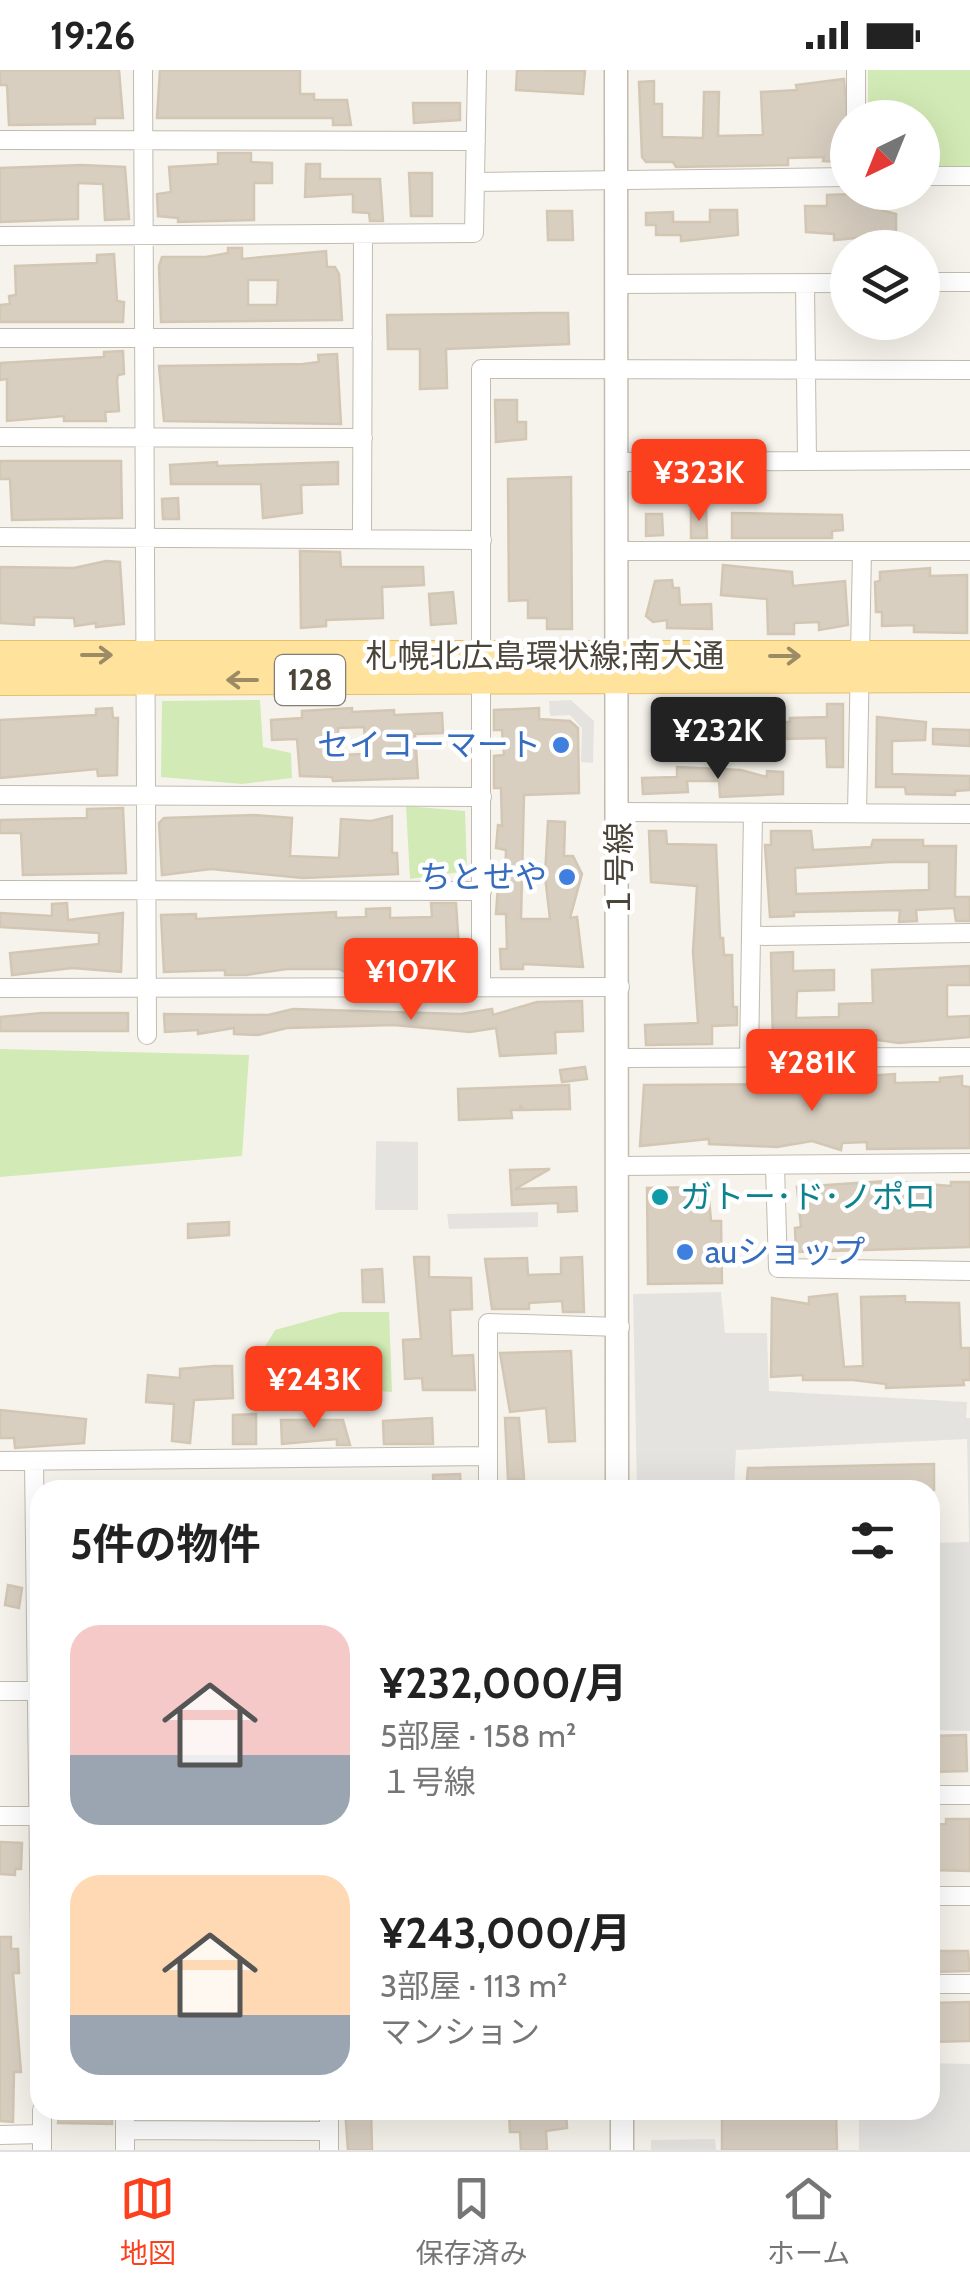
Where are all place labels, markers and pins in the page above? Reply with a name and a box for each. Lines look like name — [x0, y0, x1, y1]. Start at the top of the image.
pin: ¥323K — [629, 439, 769, 524]
pin: ¥232K — [648, 697, 788, 782]
place label: セイコーマート — [317, 725, 541, 764]
marker: セイコーマート — [550, 734, 572, 756]
place label: ちとせや — [419, 857, 547, 896]
marker: ちとせや — [556, 866, 578, 888]
pin: ¥107K — [341, 938, 481, 1023]
pin: ¥281K — [742, 1029, 882, 1114]
place label: ガトー･ド･ノポロ — [680, 1177, 936, 1216]
marker: ガトー･ド･ノポロ — [649, 1186, 671, 1208]
place label: auショップ — [705, 1232, 865, 1271]
marker: auショップ — [674, 1241, 696, 1263]
pin: ¥243K — [244, 1346, 384, 1431]

